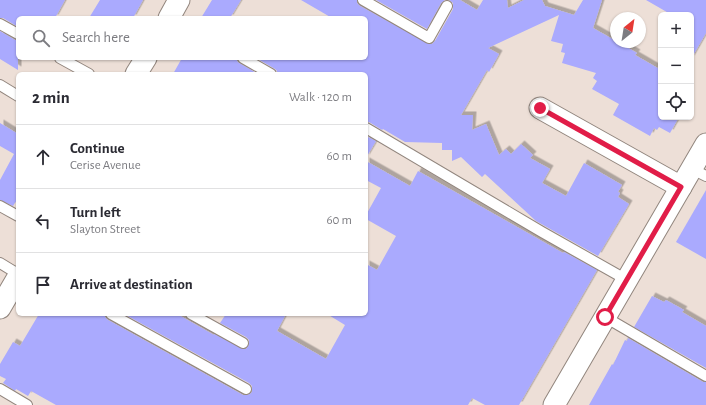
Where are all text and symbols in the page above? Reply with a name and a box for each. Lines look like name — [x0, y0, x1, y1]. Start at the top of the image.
north arrow — [610, 12, 646, 48]
map controls — [658, 12, 694, 120]
button: + — [658, 12, 694, 48]
search box — [16, 16, 368, 60]
icon: search — [30, 27, 52, 49]
text: Search here — [62, 30, 130, 45]
button: − — [658, 48, 694, 84]
button: locate — [658, 84, 694, 120]
text: 2 min — [32, 89, 70, 106]
text: Walk · 120 m — [289, 91, 352, 104]
route end — [531, 99, 549, 117]
text: Continue — [70, 141, 125, 156]
icon: ahead — [32, 146, 54, 168]
text: 60 m — [326, 150, 352, 163]
text: Cerise Avenue — [70, 159, 141, 172]
text: Turn left — [70, 205, 121, 220]
icon: left — [32, 210, 54, 232]
text: 60 m — [326, 214, 352, 227]
text: Slayton Street — [70, 223, 140, 236]
icon: arrive — [32, 274, 54, 296]
text: Arrive at destination — [70, 277, 193, 292]
route start — [596, 308, 614, 326]

